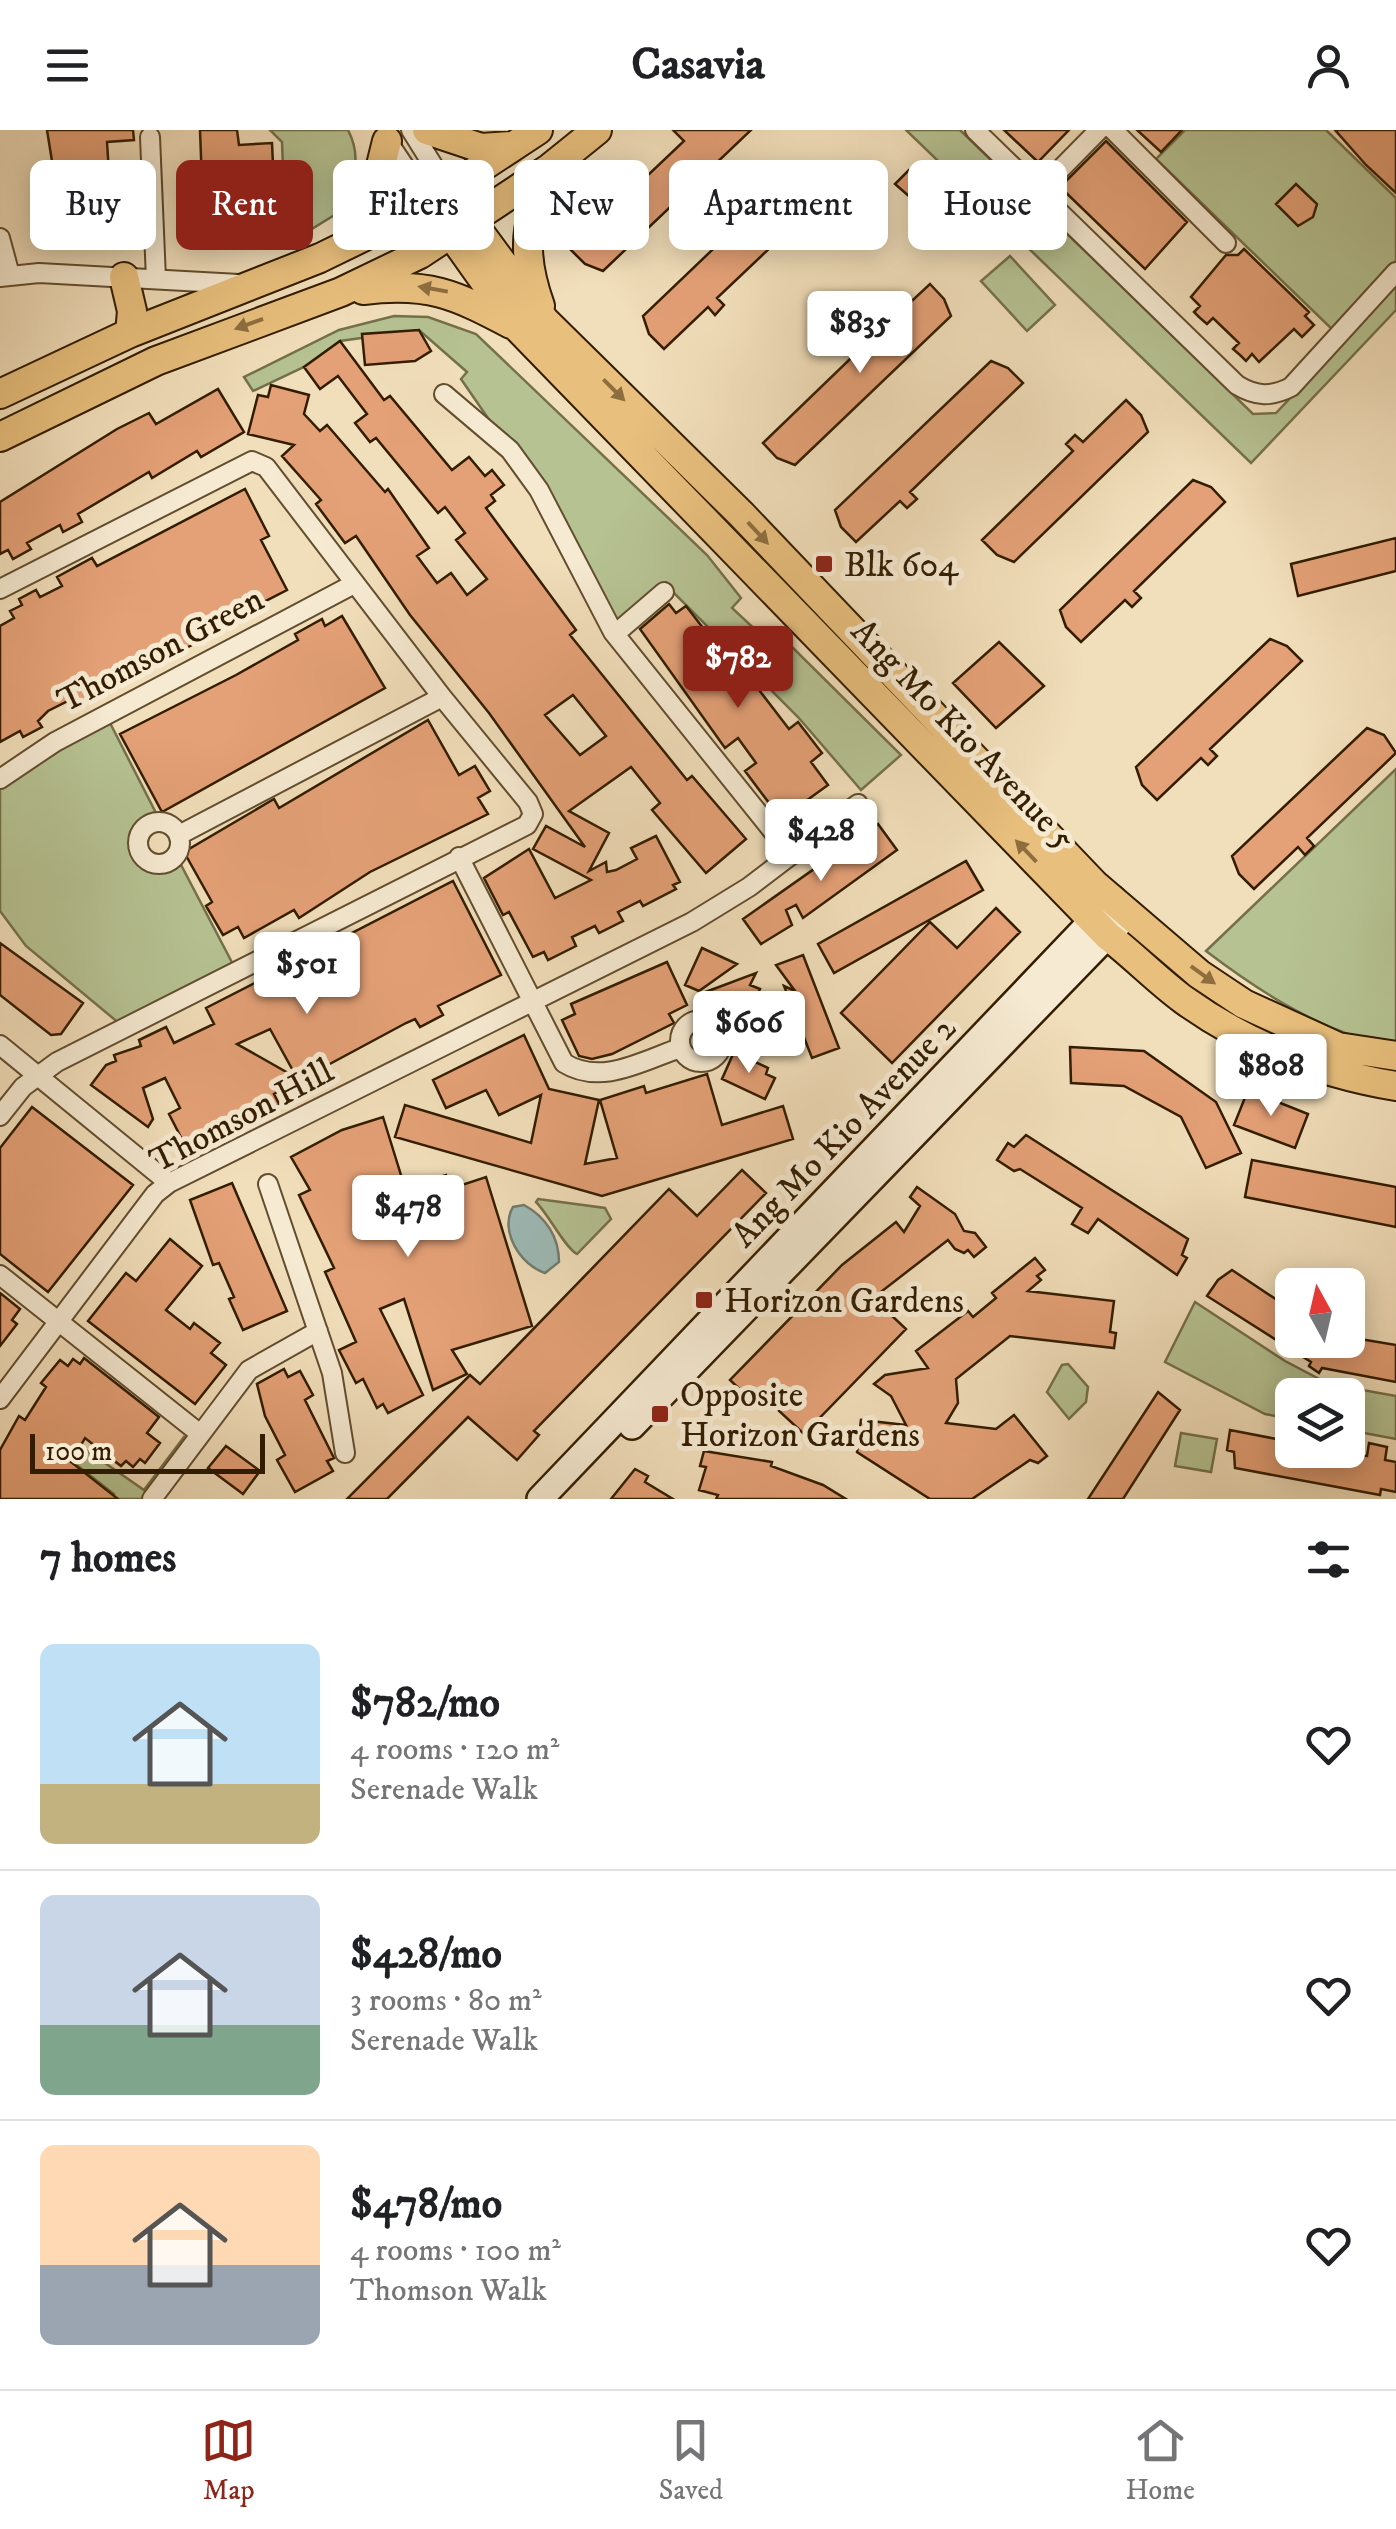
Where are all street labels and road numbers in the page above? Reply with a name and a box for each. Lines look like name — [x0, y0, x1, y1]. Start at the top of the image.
street label: Thomson Green — [50, 578, 272, 724]
street label: Ang Mo Kio Avenue 5 — [841, 610, 1084, 860]
street label: Ang Mo Kio Avenue 2 — [723, 1007, 966, 1257]
street label: Thomson Hill — [142, 1050, 342, 1184]

